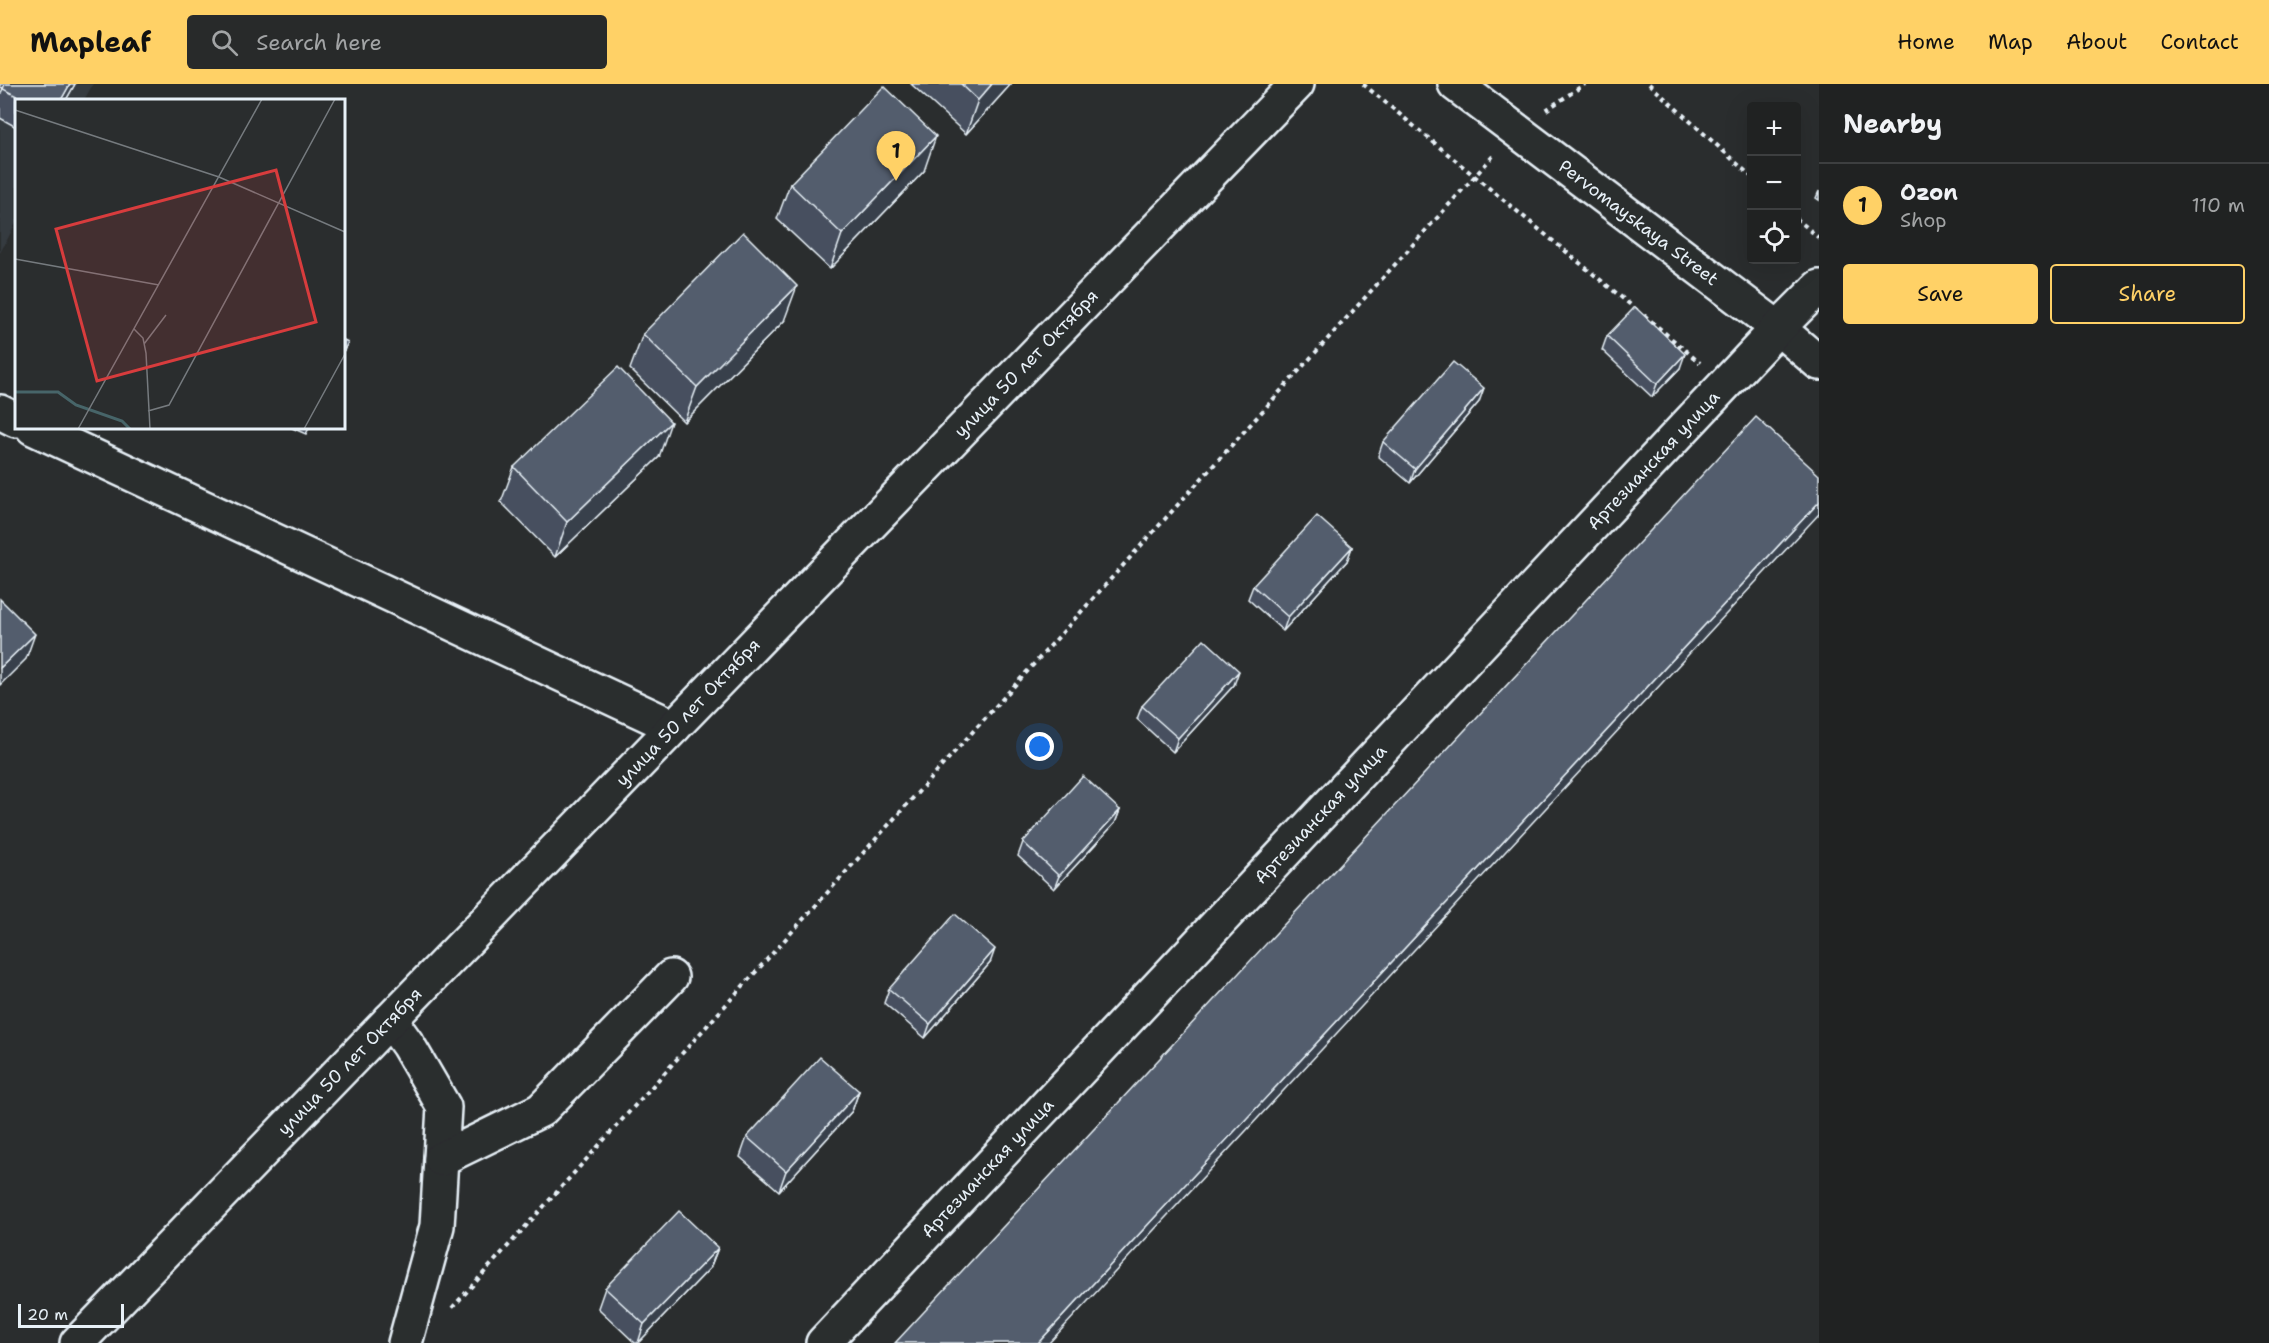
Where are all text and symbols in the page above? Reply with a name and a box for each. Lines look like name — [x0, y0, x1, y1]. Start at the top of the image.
search box — [187, 15, 607, 69]
text: Mapleaf — [30, 23, 151, 61]
icon: search — [208, 26, 241, 59]
text: Search here — [256, 28, 382, 57]
text: Home — [1897, 28, 1955, 56]
text: Map — [1988, 28, 2033, 56]
text: About — [2066, 28, 2127, 56]
text: Contact — [2160, 28, 2239, 56]
inset map — [15, 99, 345, 429]
map controls — [1747, 102, 1801, 264]
button: + — [1747, 102, 1801, 156]
text: Nearby — [1843, 106, 1942, 141]
pin: 1 — [876, 132, 916, 181]
street label: Pervomayskaya Street — [1554, 154, 1724, 291]
button: − — [1747, 156, 1801, 210]
text: Ozon — [1900, 178, 1958, 207]
text: 1 — [1858, 192, 1867, 218]
text: 110 m — [2191, 192, 2245, 218]
text: Shop — [1900, 207, 1947, 233]
button: locate — [1747, 210, 1801, 264]
button: Save — [1843, 264, 2038, 324]
button: Share — [2050, 264, 2245, 324]
street label: улица 50 лет Октября — [949, 284, 1104, 443]
street label: Артезианская улица — [1582, 385, 1725, 535]
street label: улица 50 лет Октября — [611, 633, 765, 792]
your location — [1025, 732, 1054, 761]
street label: Артезианская улица — [1249, 739, 1392, 889]
street label: улица 50 лет Октября — [272, 982, 427, 1141]
street label: Артезианская улица — [916, 1093, 1059, 1243]
scale bar — [18, 1301, 124, 1328]
text: 20 m — [27, 1304, 68, 1325]

